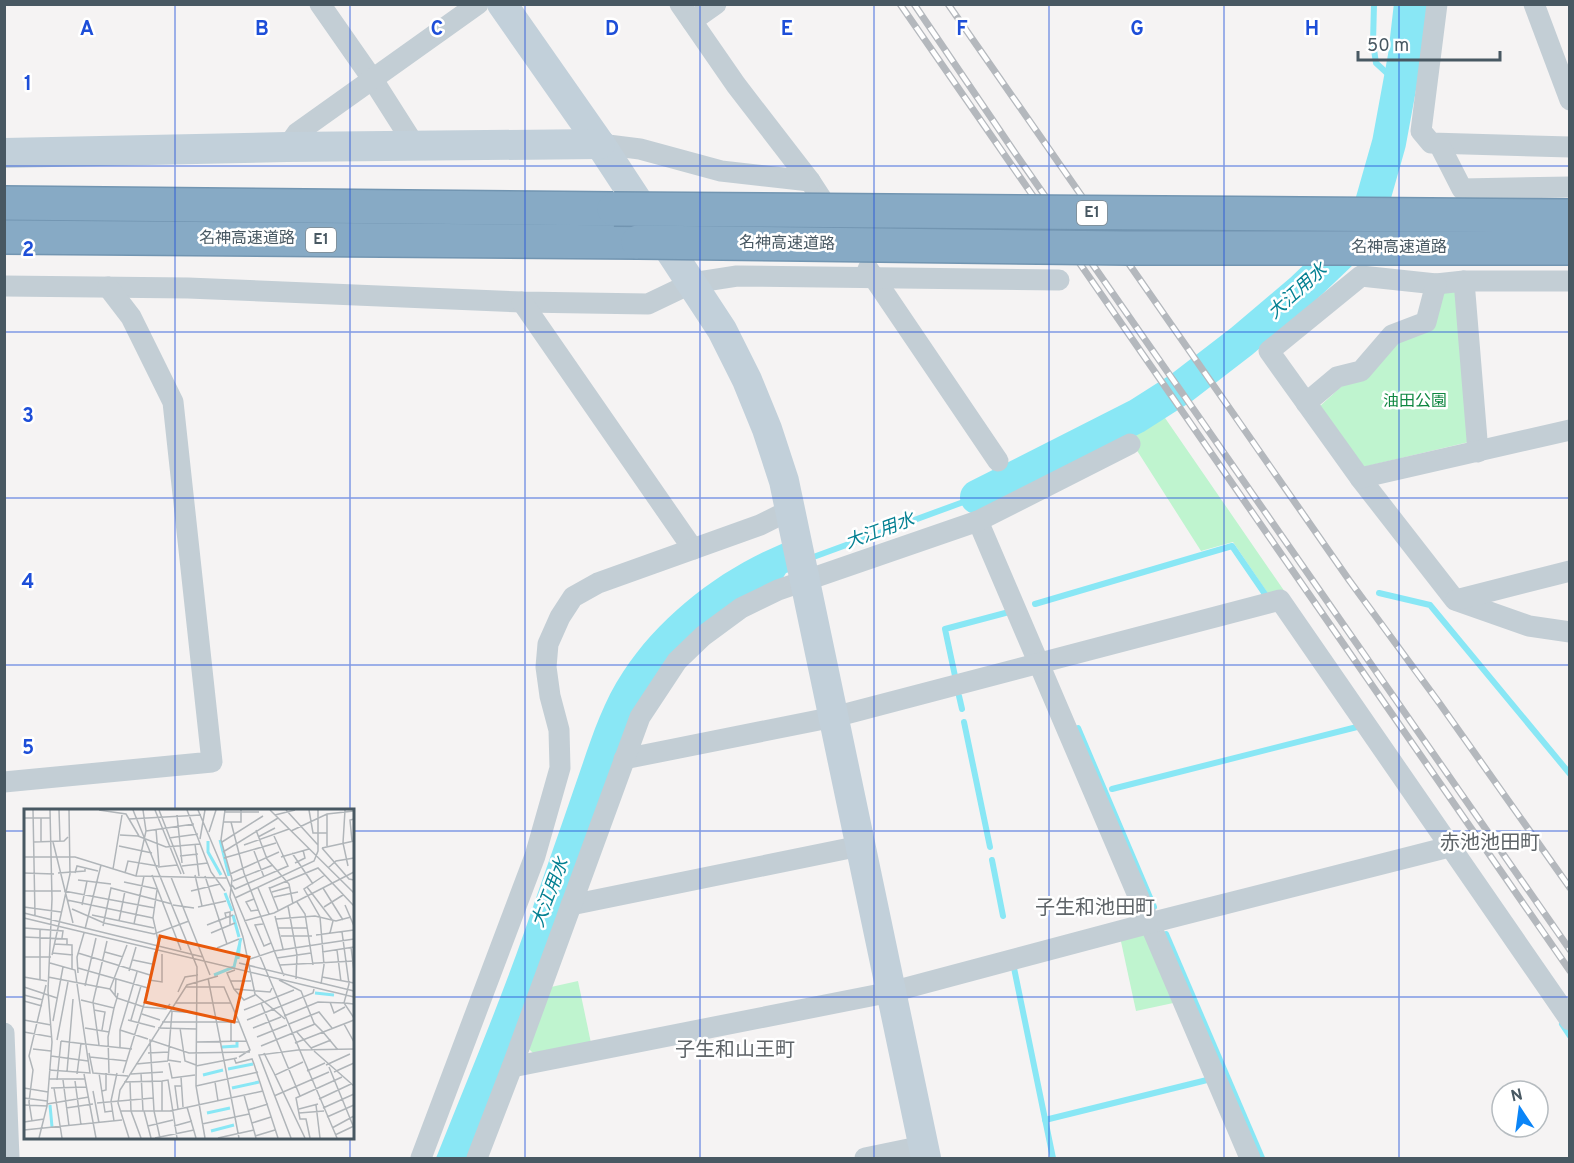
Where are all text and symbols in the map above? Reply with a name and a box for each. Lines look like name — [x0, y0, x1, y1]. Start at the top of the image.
text: A — [80, 17, 94, 43]
text: B — [255, 17, 269, 43]
text: C — [431, 17, 443, 43]
text: D — [605, 17, 619, 43]
text: E — [781, 17, 793, 43]
text: F — [956, 17, 968, 43]
text: G — [1130, 17, 1144, 43]
text: H — [1305, 17, 1319, 43]
scale bar — [1358, 24, 1500, 62]
text: 50 m — [1367, 35, 1409, 58]
text: 1 — [24, 72, 32, 98]
road number: E1 — [1077, 201, 1107, 225]
road number: E1 — [306, 228, 336, 252]
street label: 名神高速道路 — [199, 229, 295, 249]
street label: 名神高速道路 — [739, 233, 835, 255]
text: 2 — [22, 238, 34, 264]
street label: 名神高速道路 — [1351, 238, 1447, 258]
water label: 大江用水 — [1264, 258, 1334, 325]
park label: 油田公園 — [1383, 392, 1447, 412]
text: 3 — [22, 404, 34, 430]
water label: 大江用水 — [842, 508, 920, 555]
text: 4 — [22, 570, 34, 596]
text: 5 — [22, 736, 34, 762]
inset map — [24, 809, 354, 1139]
district label: 赤池池田町 — [1440, 831, 1540, 857]
water label: 大江用水 — [527, 853, 575, 931]
district label: 子生和池田町 — [1035, 896, 1155, 922]
district label: 子生和山王町 — [675, 1038, 795, 1064]
north arrow — [1490, 1079, 1550, 1139]
text: N — [1509, 1085, 1525, 1107]

